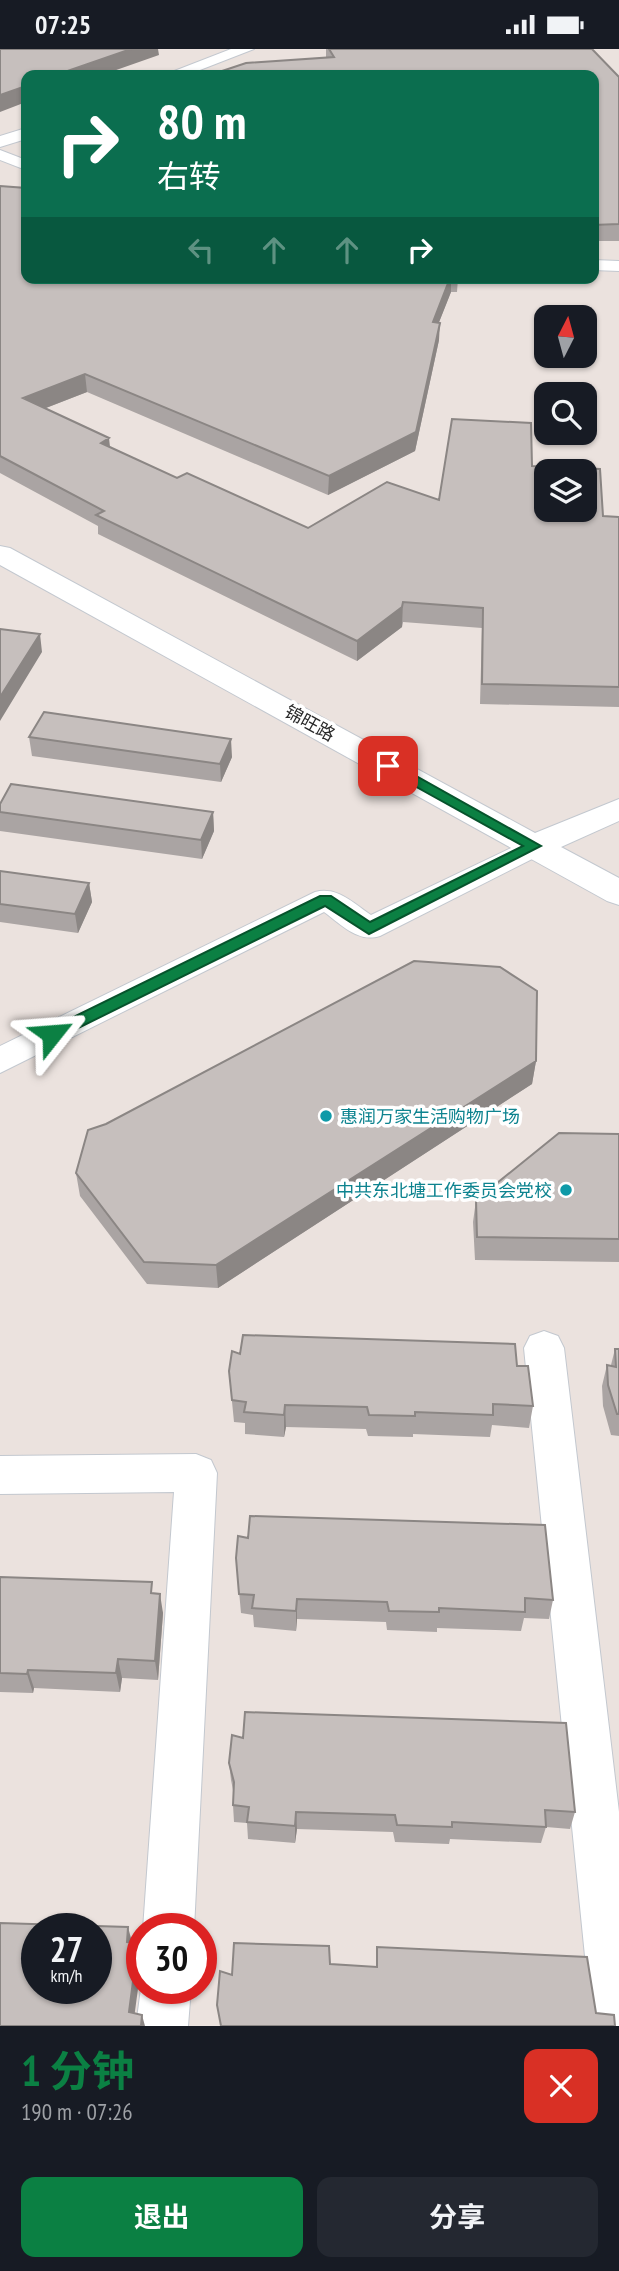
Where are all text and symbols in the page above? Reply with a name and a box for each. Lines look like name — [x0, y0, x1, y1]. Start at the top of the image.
text: 07:25 — [35, 8, 91, 41]
text: 80 m — [157, 89, 246, 153]
icon: right — [42, 98, 133, 189]
text: 右转 — [157, 155, 221, 197]
icon: left — [182, 231, 220, 269]
icon: ahead — [255, 231, 293, 269]
icon: ahead — [328, 231, 366, 269]
icon: right — [401, 231, 439, 269]
north arrow — [534, 305, 597, 367]
map controls — [534, 305, 597, 522]
button: search — [534, 382, 597, 445]
button: layers — [534, 459, 597, 522]
street label: 锦旺路 — [281, 700, 339, 746]
pin — [358, 736, 418, 796]
icon: arrive — [369, 747, 407, 785]
position arrow — [15, 997, 89, 1071]
place label: 惠润万家生活购物广场 — [340, 1105, 520, 1128]
marker: 惠润万家生活购物广场 — [318, 1108, 334, 1124]
place label: 中共东北塘工作委员会党校 — [336, 1179, 552, 1202]
marker: 中共东北塘工作委员会党校 — [558, 1182, 574, 1198]
speed limit sign: 30 — [126, 1913, 217, 2004]
text: 27 — [50, 1926, 83, 1972]
text: km/h — [51, 1964, 82, 1987]
text: 1 分钟 — [21, 2043, 134, 2098]
button: close — [524, 2049, 598, 2123]
text: 190 m · 07:26 — [21, 2097, 133, 2126]
button: 退出 — [21, 2177, 303, 2257]
button: 分享 — [317, 2177, 598, 2257]

